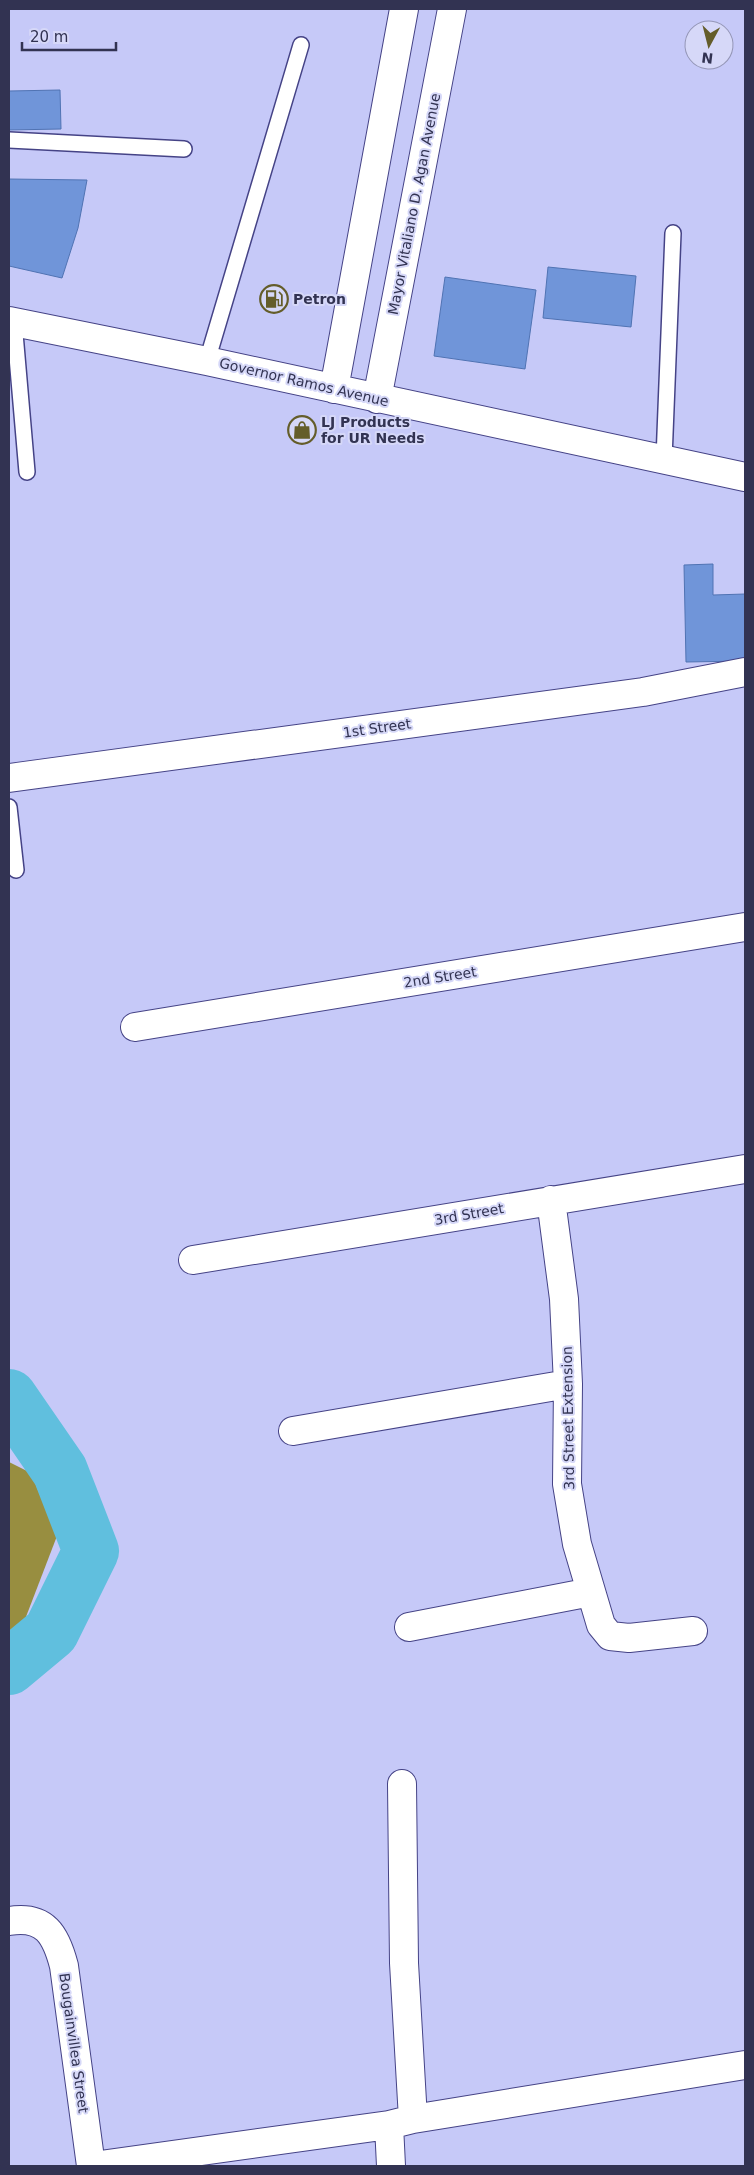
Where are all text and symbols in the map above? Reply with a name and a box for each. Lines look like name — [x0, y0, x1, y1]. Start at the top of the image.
scale bar — [22, 20, 116, 52]
north arrow — [684, 20, 734, 70]
text: 20 m — [30, 28, 68, 46]
text: N — [701, 49, 714, 67]
street label: Mayor Vitaliano D. Agan Avenue — [385, 92, 443, 316]
fuel station icon: Petron — [259, 284, 289, 314]
place label: Petron — [293, 291, 346, 307]
street label: Governor Ramos Avenue — [218, 355, 390, 409]
place label: LJ Products for UR Needs — [321, 414, 425, 446]
shop icon: LJ Products for UR Needs — [287, 415, 317, 445]
street label: 1st Street — [342, 715, 413, 741]
street label: 2nd Street — [402, 963, 478, 991]
street label: 3rd Street — [433, 1200, 506, 1228]
street label: 3rd Street Extension — [559, 1346, 577, 1490]
street label: Bougainvillea Street — [56, 1972, 92, 2115]

